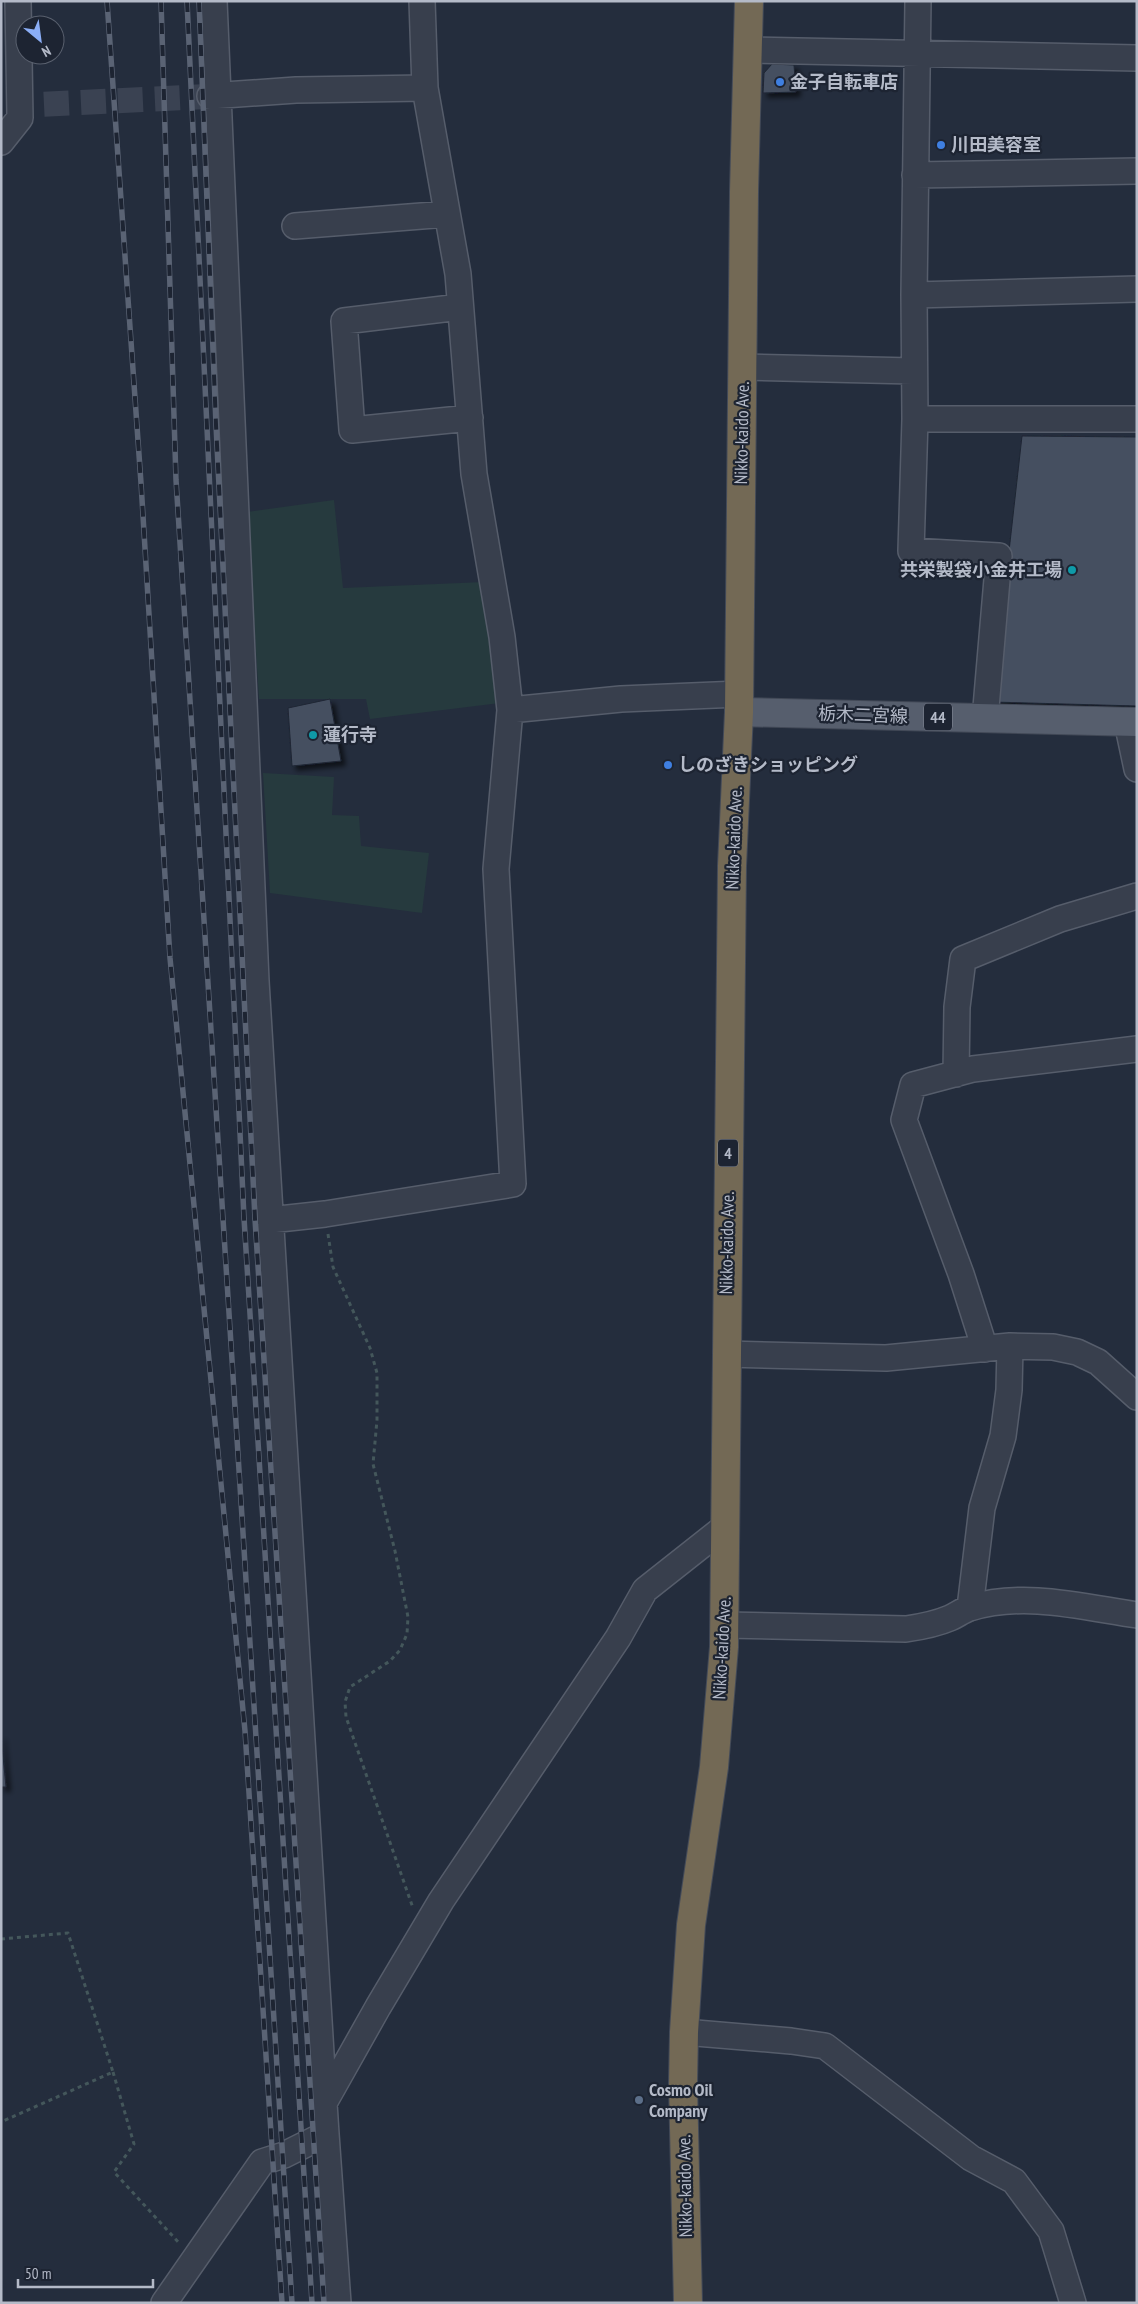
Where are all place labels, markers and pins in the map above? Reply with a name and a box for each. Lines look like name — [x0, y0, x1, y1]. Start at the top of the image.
place label: 金子自転車店 — [790, 70, 898, 93]
marker: 金子自転車店 — [774, 76, 786, 88]
place label: 川田美容室 — [951, 133, 1041, 156]
marker: 川田美容室 — [935, 139, 947, 151]
place label: 共栄製袋小金井工場 — [900, 558, 1062, 581]
marker: 共栄製袋小金井工場 — [1066, 564, 1078, 576]
place label: 蓮行寺 — [323, 723, 377, 746]
marker: 蓮行寺 — [307, 729, 319, 741]
place label: しのざきショッピング — [678, 753, 858, 776]
marker: しのざきショッピング — [662, 759, 674, 771]
place label: Cosmo Oil Company — [649, 2078, 713, 2122]
marker: Cosmo Oil Company — [633, 2094, 645, 2106]

